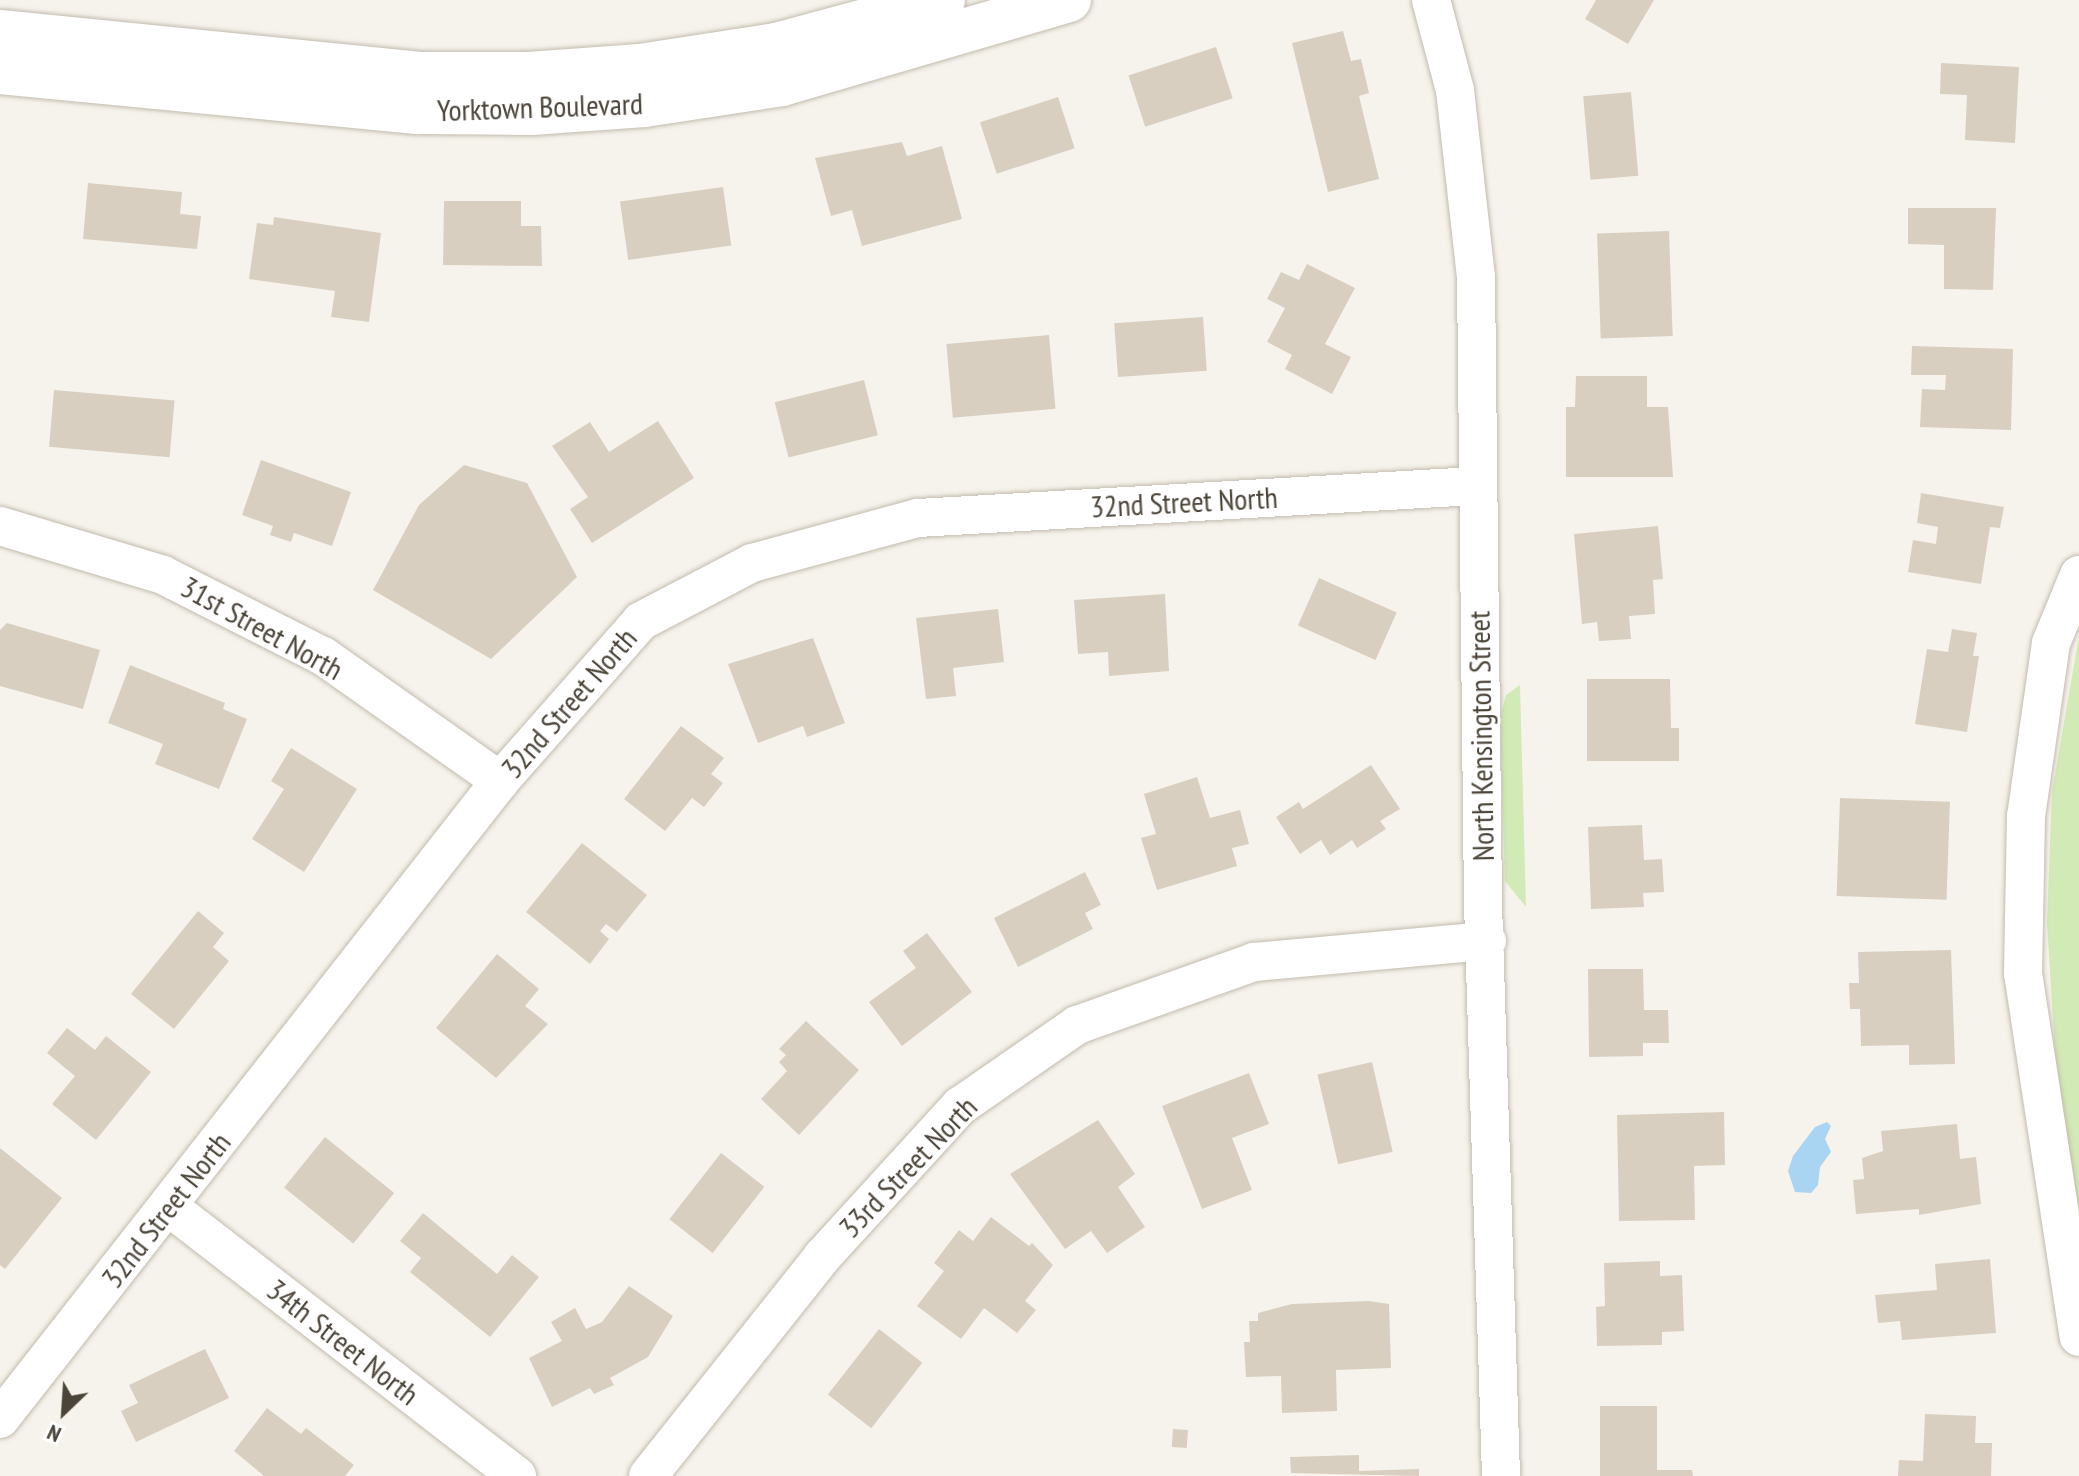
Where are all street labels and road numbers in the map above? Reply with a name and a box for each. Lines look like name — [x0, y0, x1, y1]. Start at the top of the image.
street label: Yorktown Boulevard — [436, 85, 644, 129]
street label: 32nd Street North — [1089, 479, 1279, 525]
street label: 31st Street North — [175, 569, 349, 687]
street label: North Kensington Street — [1461, 611, 1501, 861]
street label: 32nd Street North — [494, 620, 644, 786]
street label: 33rd Street North — [832, 1089, 984, 1245]
street label: 32nd Street North — [94, 1125, 238, 1295]
street label: 34th Street North — [260, 1272, 426, 1412]

